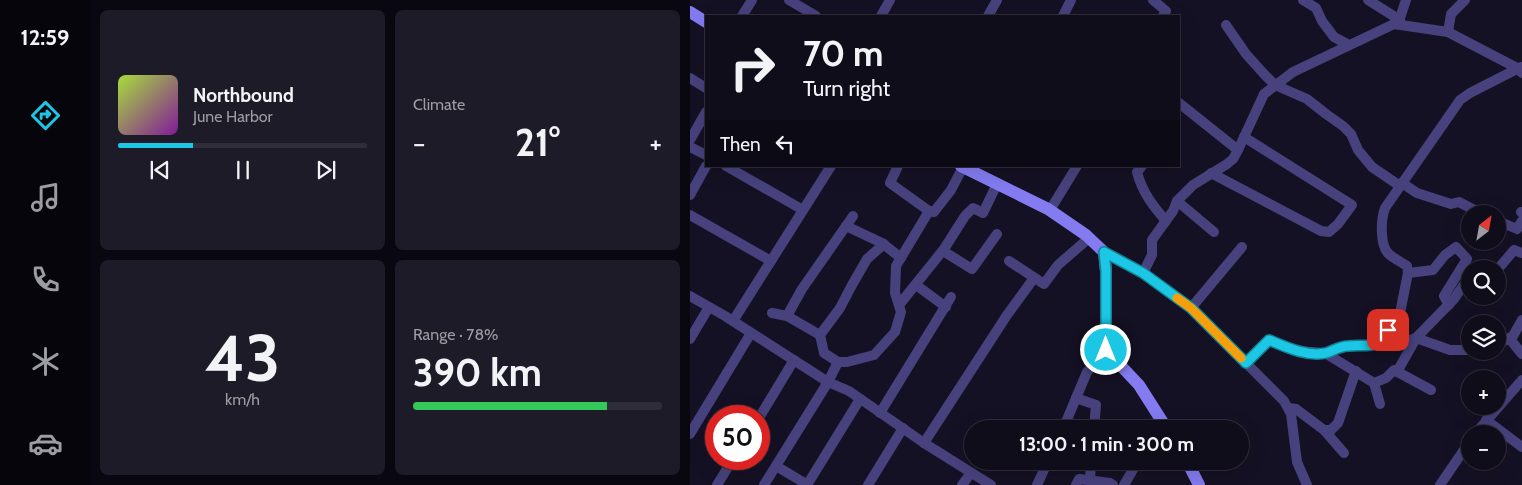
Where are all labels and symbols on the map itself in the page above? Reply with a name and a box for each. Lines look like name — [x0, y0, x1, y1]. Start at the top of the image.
north arrow — [1461, 205, 1506, 250]
pin — [1367, 309, 1409, 351]
position arrow — [1079, 323, 1131, 375]
speed limit sign: 50 — [705, 405, 770, 470]

